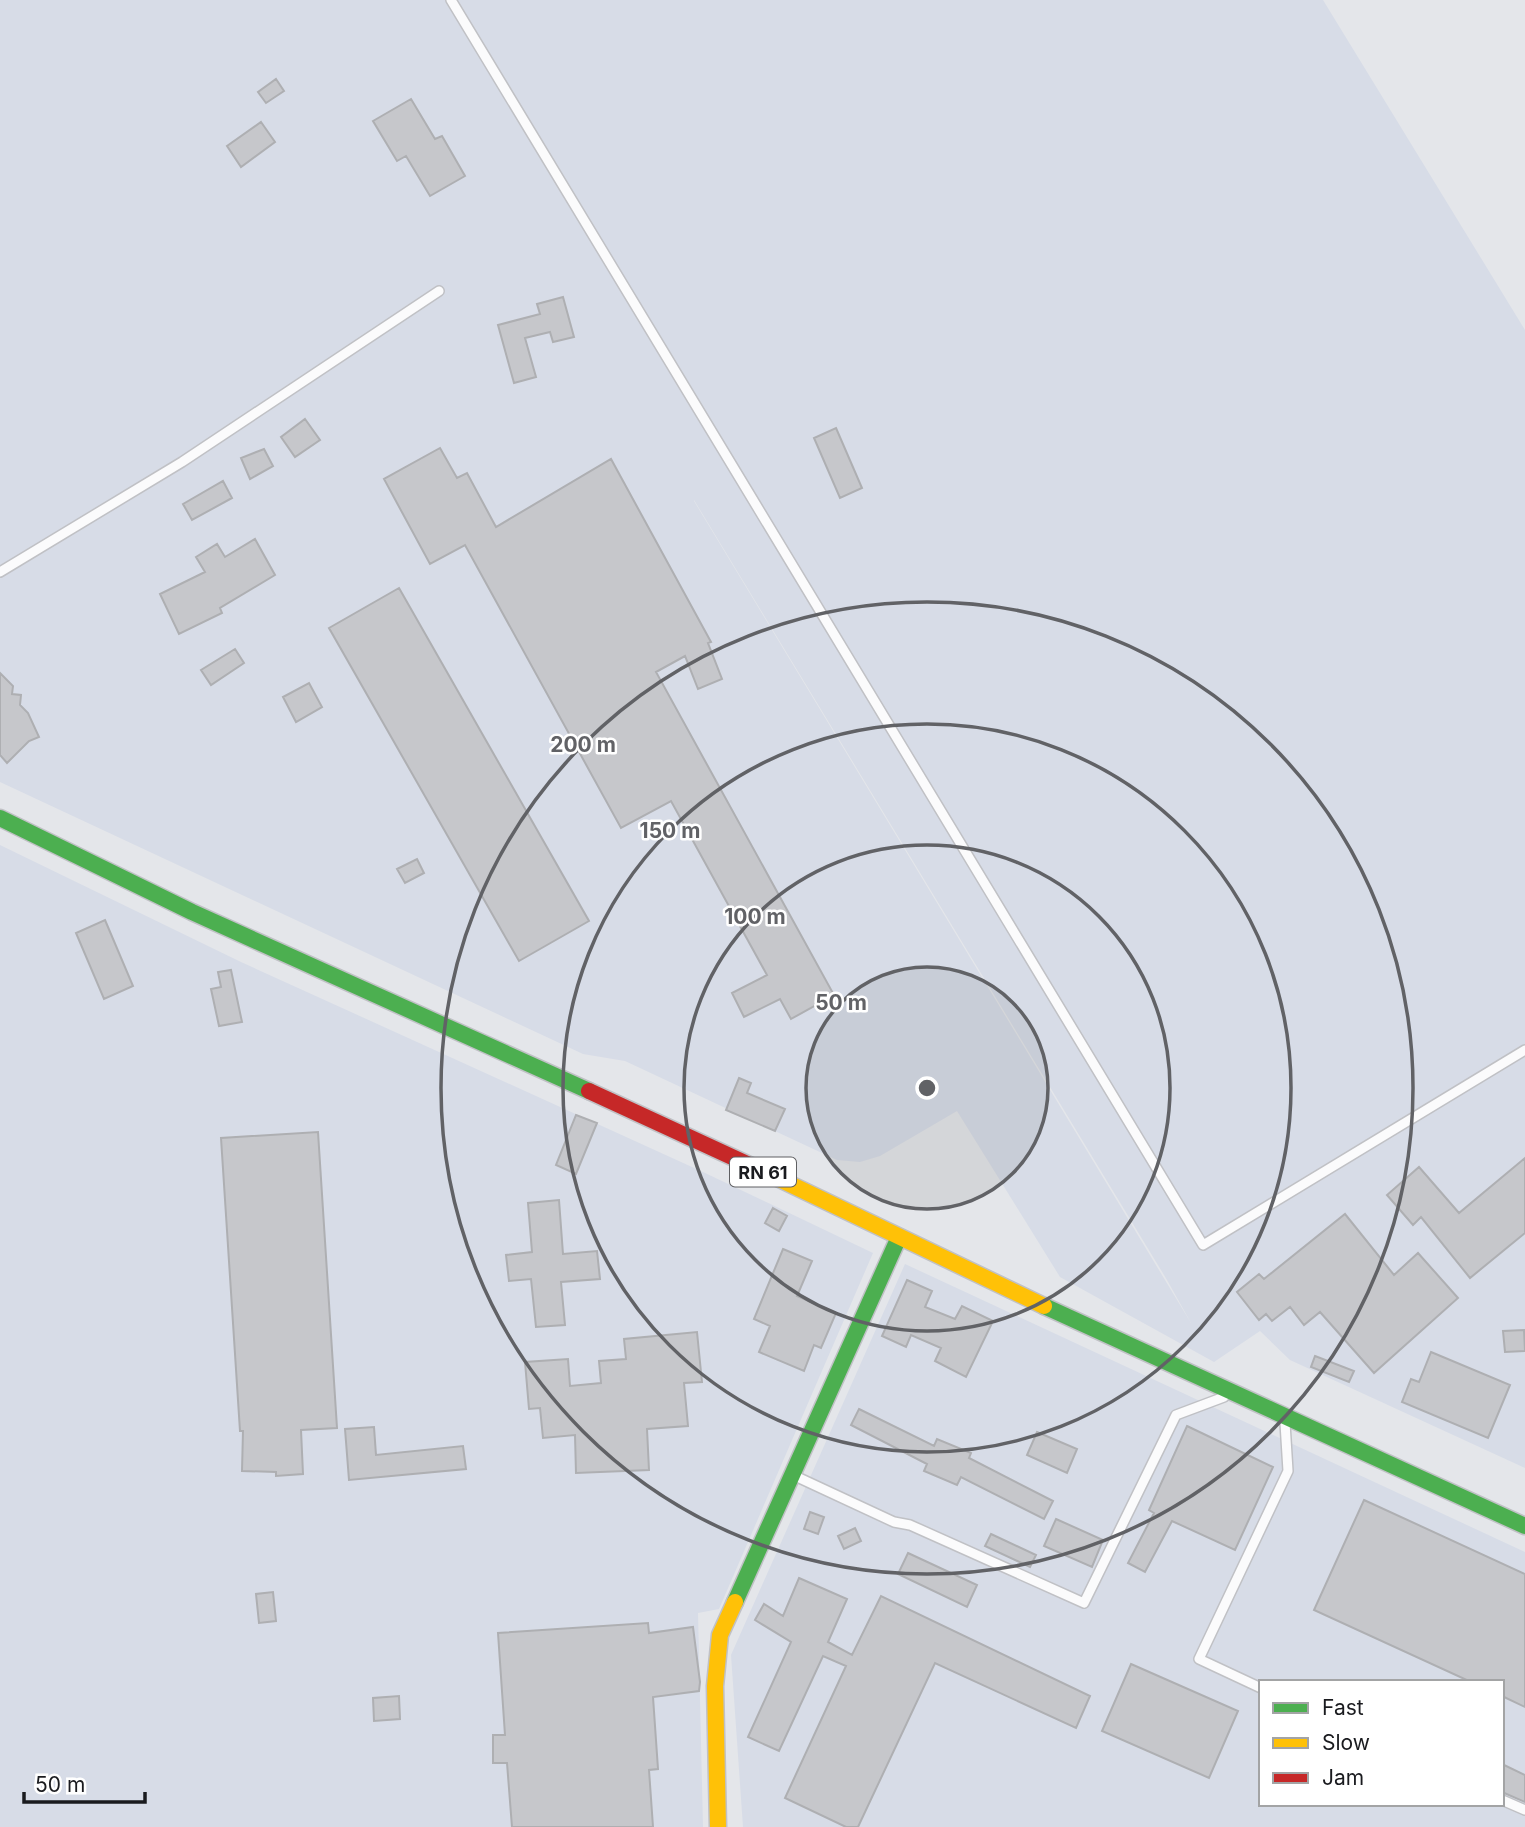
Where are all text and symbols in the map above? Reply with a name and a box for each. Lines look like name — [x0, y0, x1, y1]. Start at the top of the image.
text: 200 m — [550, 732, 616, 757]
text: 150 m — [640, 818, 700, 843]
text: 100 m — [724, 904, 786, 929]
text: 50 m — [815, 990, 867, 1015]
centre of rings — [915, 1076, 939, 1100]
road number: RN 61 — [730, 1157, 796, 1186]
legend — [1259, 1680, 1504, 1806]
text: Fast — [1322, 1695, 1364, 1720]
text: Slow — [1322, 1730, 1370, 1755]
scale bar — [24, 1760, 145, 1804]
text: Jam — [1322, 1765, 1364, 1790]
text: 50 m — [35, 1772, 85, 1797]

